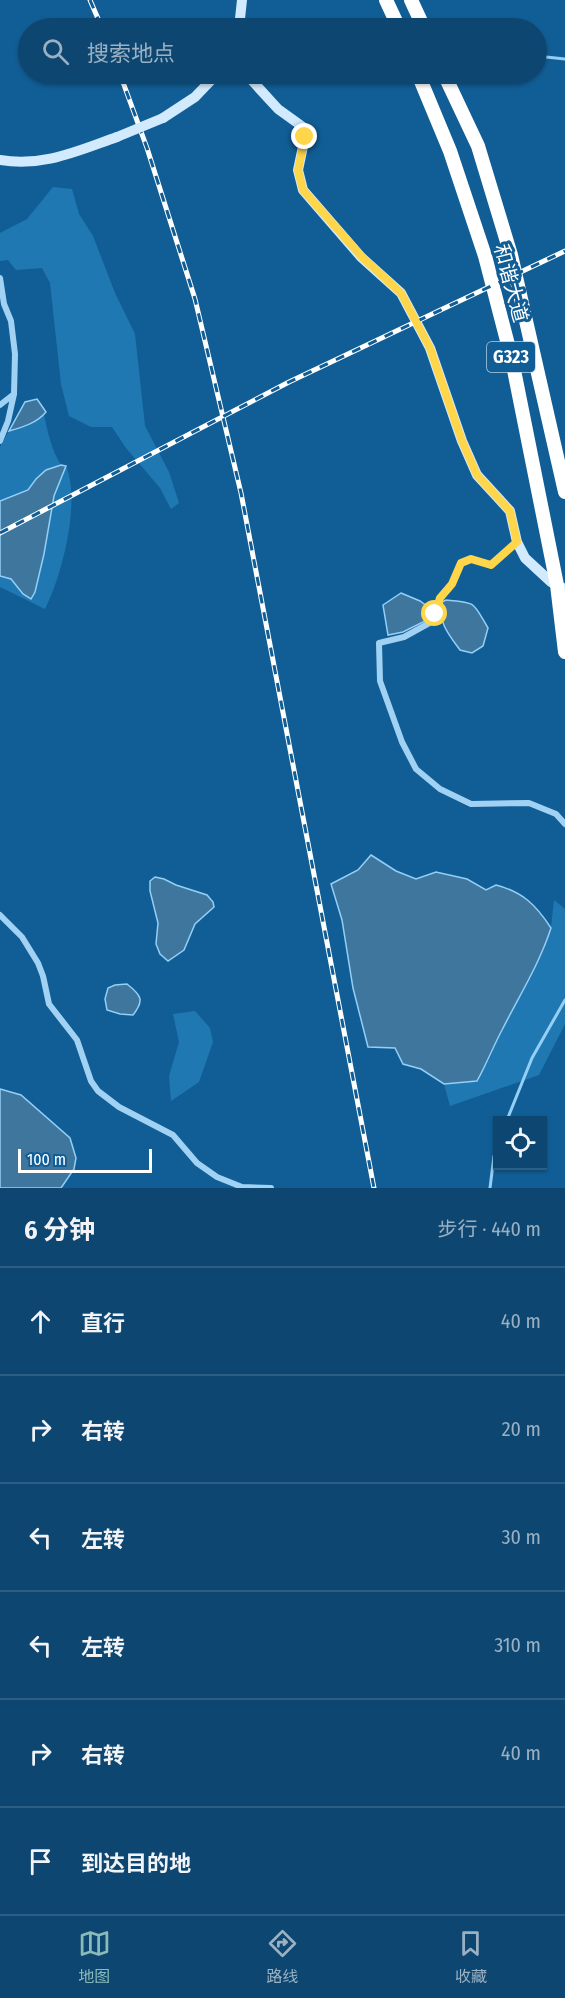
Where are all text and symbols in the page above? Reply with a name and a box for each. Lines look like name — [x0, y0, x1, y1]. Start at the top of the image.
search box — [18, 18, 547, 84]
icon: search — [39, 35, 72, 68]
text: 搜索地点 — [87, 40, 175, 67]
route end — [291, 123, 317, 149]
street label: 和谐大道 — [489, 241, 533, 325]
road number: G323 — [487, 342, 535, 372]
route start — [421, 600, 447, 626]
map controls — [493, 1116, 547, 1170]
button: locate — [493, 1116, 547, 1170]
scale bar — [18, 1146, 152, 1174]
text: 100 m — [27, 1150, 66, 1169]
text: 6 分钟 — [24, 1215, 95, 1246]
text: 步行 · 440 m — [438, 1217, 541, 1241]
icon: ahead — [24, 1305, 57, 1338]
text: 40 m — [501, 1309, 541, 1333]
text: 直行 — [81, 1310, 125, 1337]
icon: right — [24, 1413, 57, 1446]
text: 20 m — [502, 1417, 541, 1441]
text: 右转 — [81, 1418, 125, 1445]
icon: left — [24, 1521, 57, 1554]
text: 30 m — [501, 1525, 541, 1549]
text: 左转 — [81, 1526, 125, 1553]
icon: left — [24, 1629, 57, 1662]
text: 310 m — [494, 1633, 541, 1657]
text: 左转 — [81, 1634, 125, 1661]
icon: right — [24, 1737, 57, 1770]
text: 40 m — [501, 1741, 541, 1765]
text: 右转 — [81, 1742, 125, 1769]
icon: arrive — [24, 1845, 57, 1878]
text: 到达目的地 — [81, 1850, 191, 1877]
tab: 地图 — [78, 1927, 111, 1987]
tab: 路线 — [266, 1927, 299, 1987]
tab: 收藏 — [454, 1927, 487, 1987]

